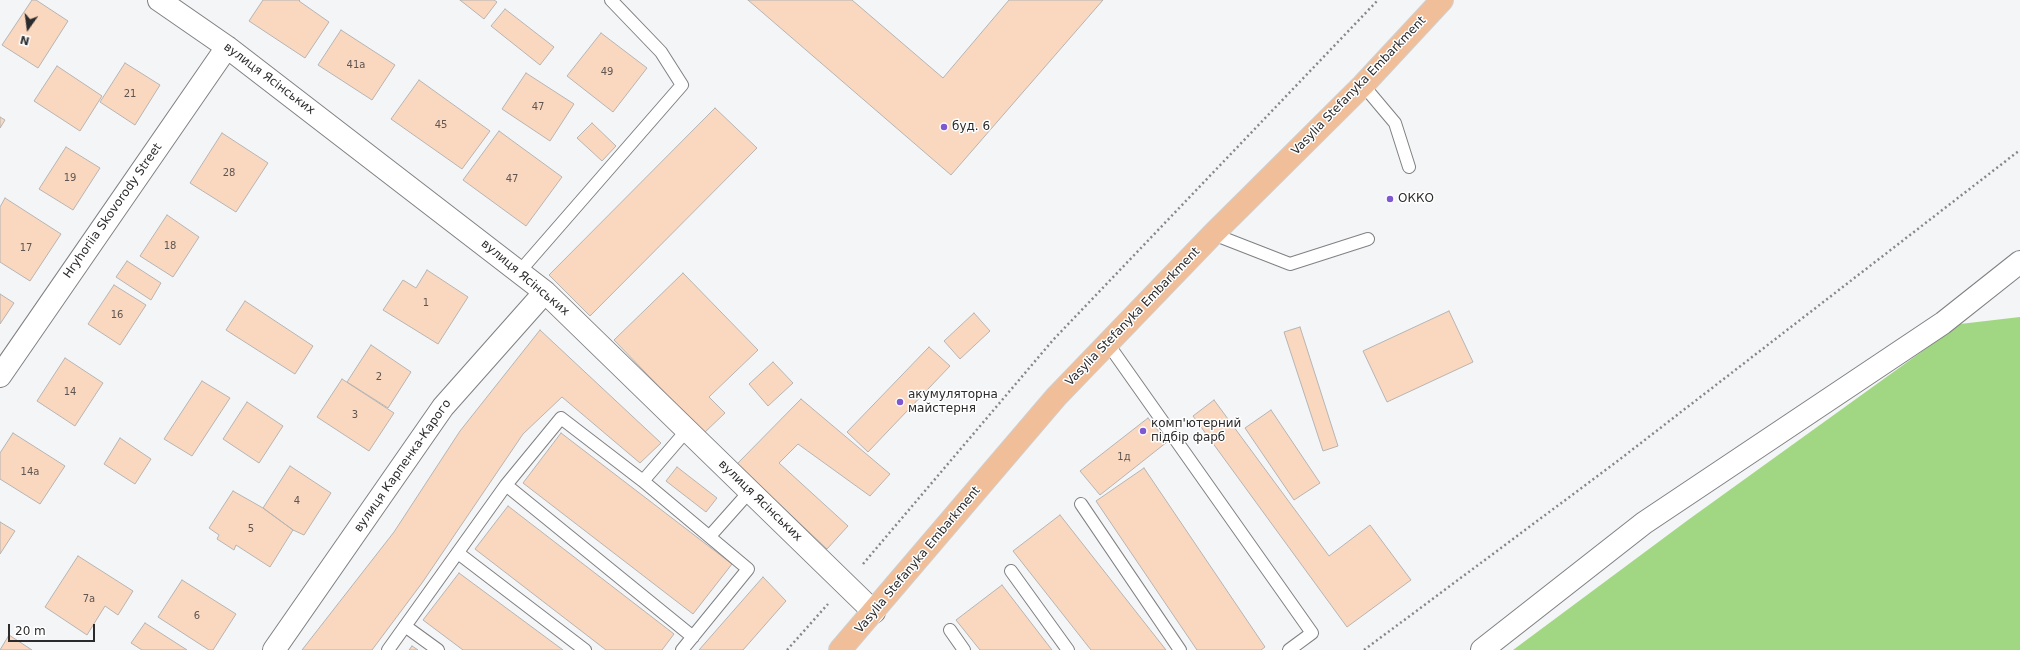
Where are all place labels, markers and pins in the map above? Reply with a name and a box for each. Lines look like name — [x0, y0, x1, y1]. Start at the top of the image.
place label: буд. 6 — [952, 120, 990, 134]
marker: буд. 6 — [939, 122, 949, 132]
place label: ОККО — [1398, 192, 1434, 206]
marker: ОККО — [1385, 194, 1395, 204]
place label: акумуляторна майстерня — [908, 388, 998, 416]
marker: акумуляторна майстерня — [895, 397, 905, 407]
place label: комп'ютерний підбір фарб — [1151, 417, 1241, 445]
marker: комп'ютерний підбір фарб — [1138, 426, 1148, 436]

